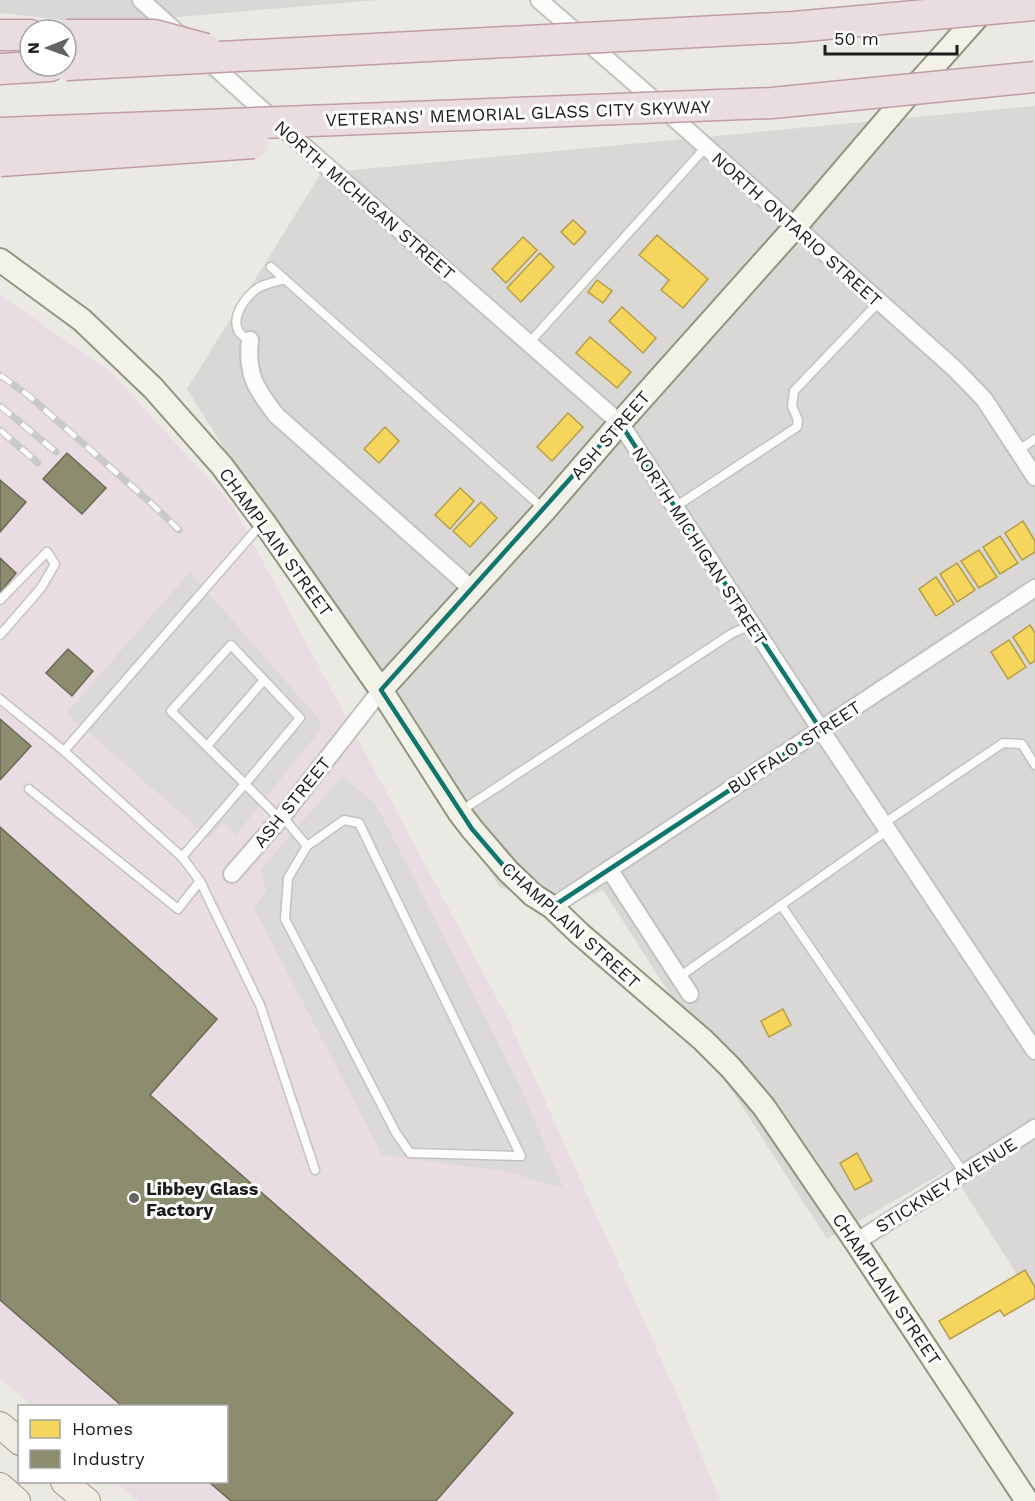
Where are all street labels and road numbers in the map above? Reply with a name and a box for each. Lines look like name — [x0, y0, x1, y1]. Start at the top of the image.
street label: VETERANS' MEMORIAL GLASS CITY SKYWAY — [325, 96, 712, 130]
street label: NORTH MICHIGAN STREET — [271, 116, 460, 284]
street label: NORTH ONTARIO STREET — [708, 147, 886, 311]
street label: ASH STREET — [566, 386, 654, 484]
street label: NORTH MICHIGAN STREET — [628, 443, 772, 649]
street label: CHAMPLAIN STREET — [215, 464, 337, 621]
street label: BUFFALO STREET — [723, 696, 865, 798]
street label: ASH STREET — [249, 752, 335, 851]
street label: CHAMPLAIN STREET — [498, 857, 645, 993]
street label: STICKNEY AVENUE — [872, 1133, 1020, 1237]
street label: CHAMPLAIN STREET — [828, 1209, 946, 1369]

